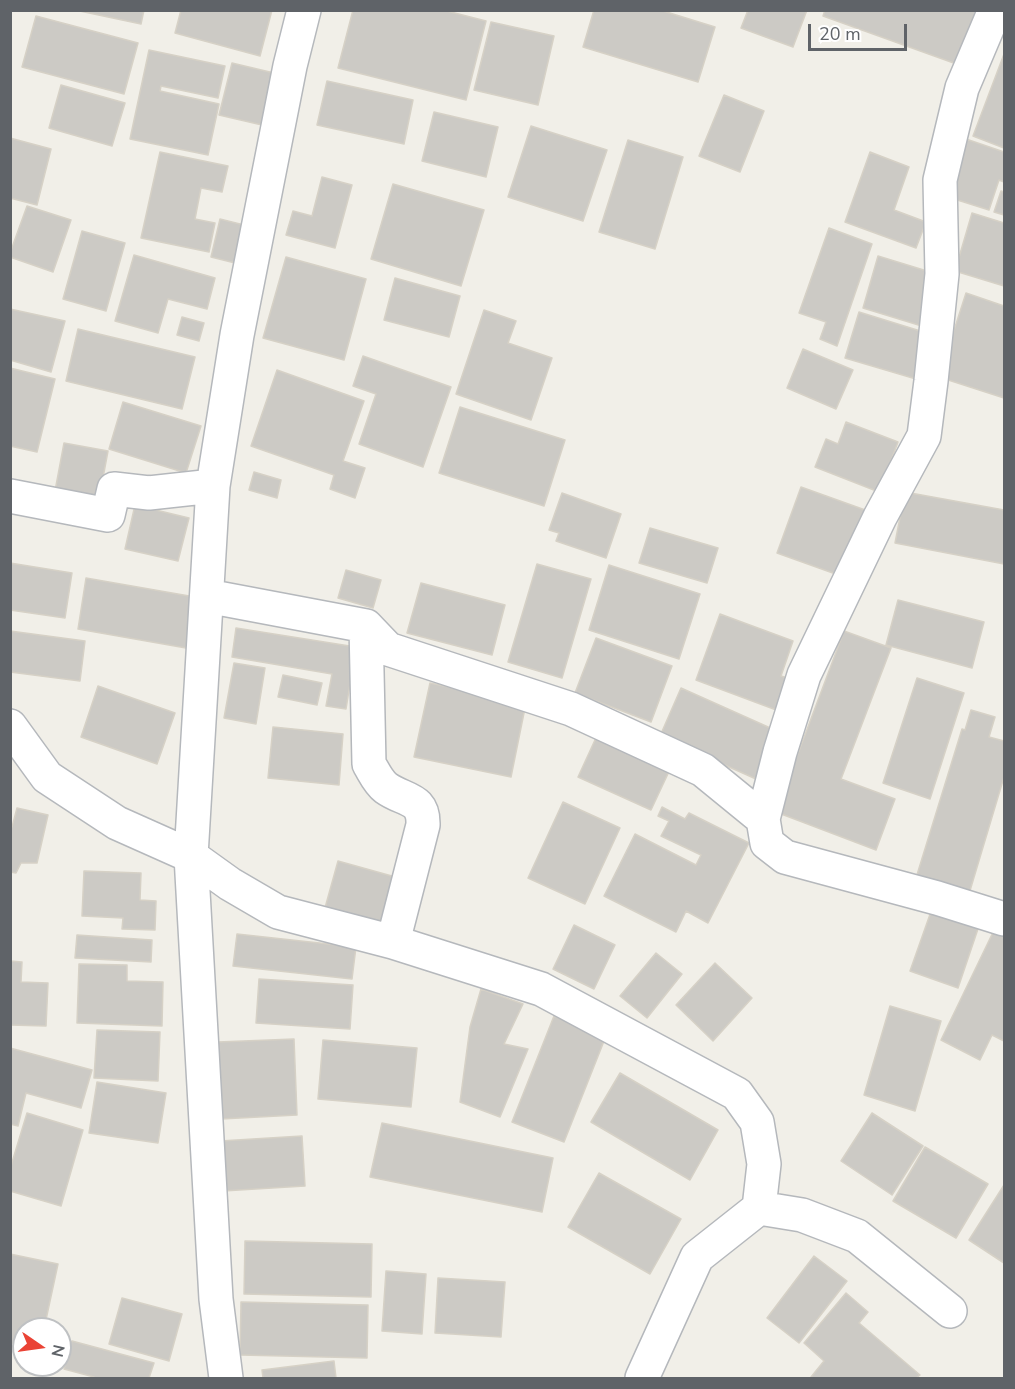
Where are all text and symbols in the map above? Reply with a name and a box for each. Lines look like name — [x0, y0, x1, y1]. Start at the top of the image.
scale bar — [811, 12, 910, 50]
text: 20 m — [819, 22, 861, 46]
north arrow — [12, 1317, 72, 1377]
text: N — [46, 1342, 70, 1359]

